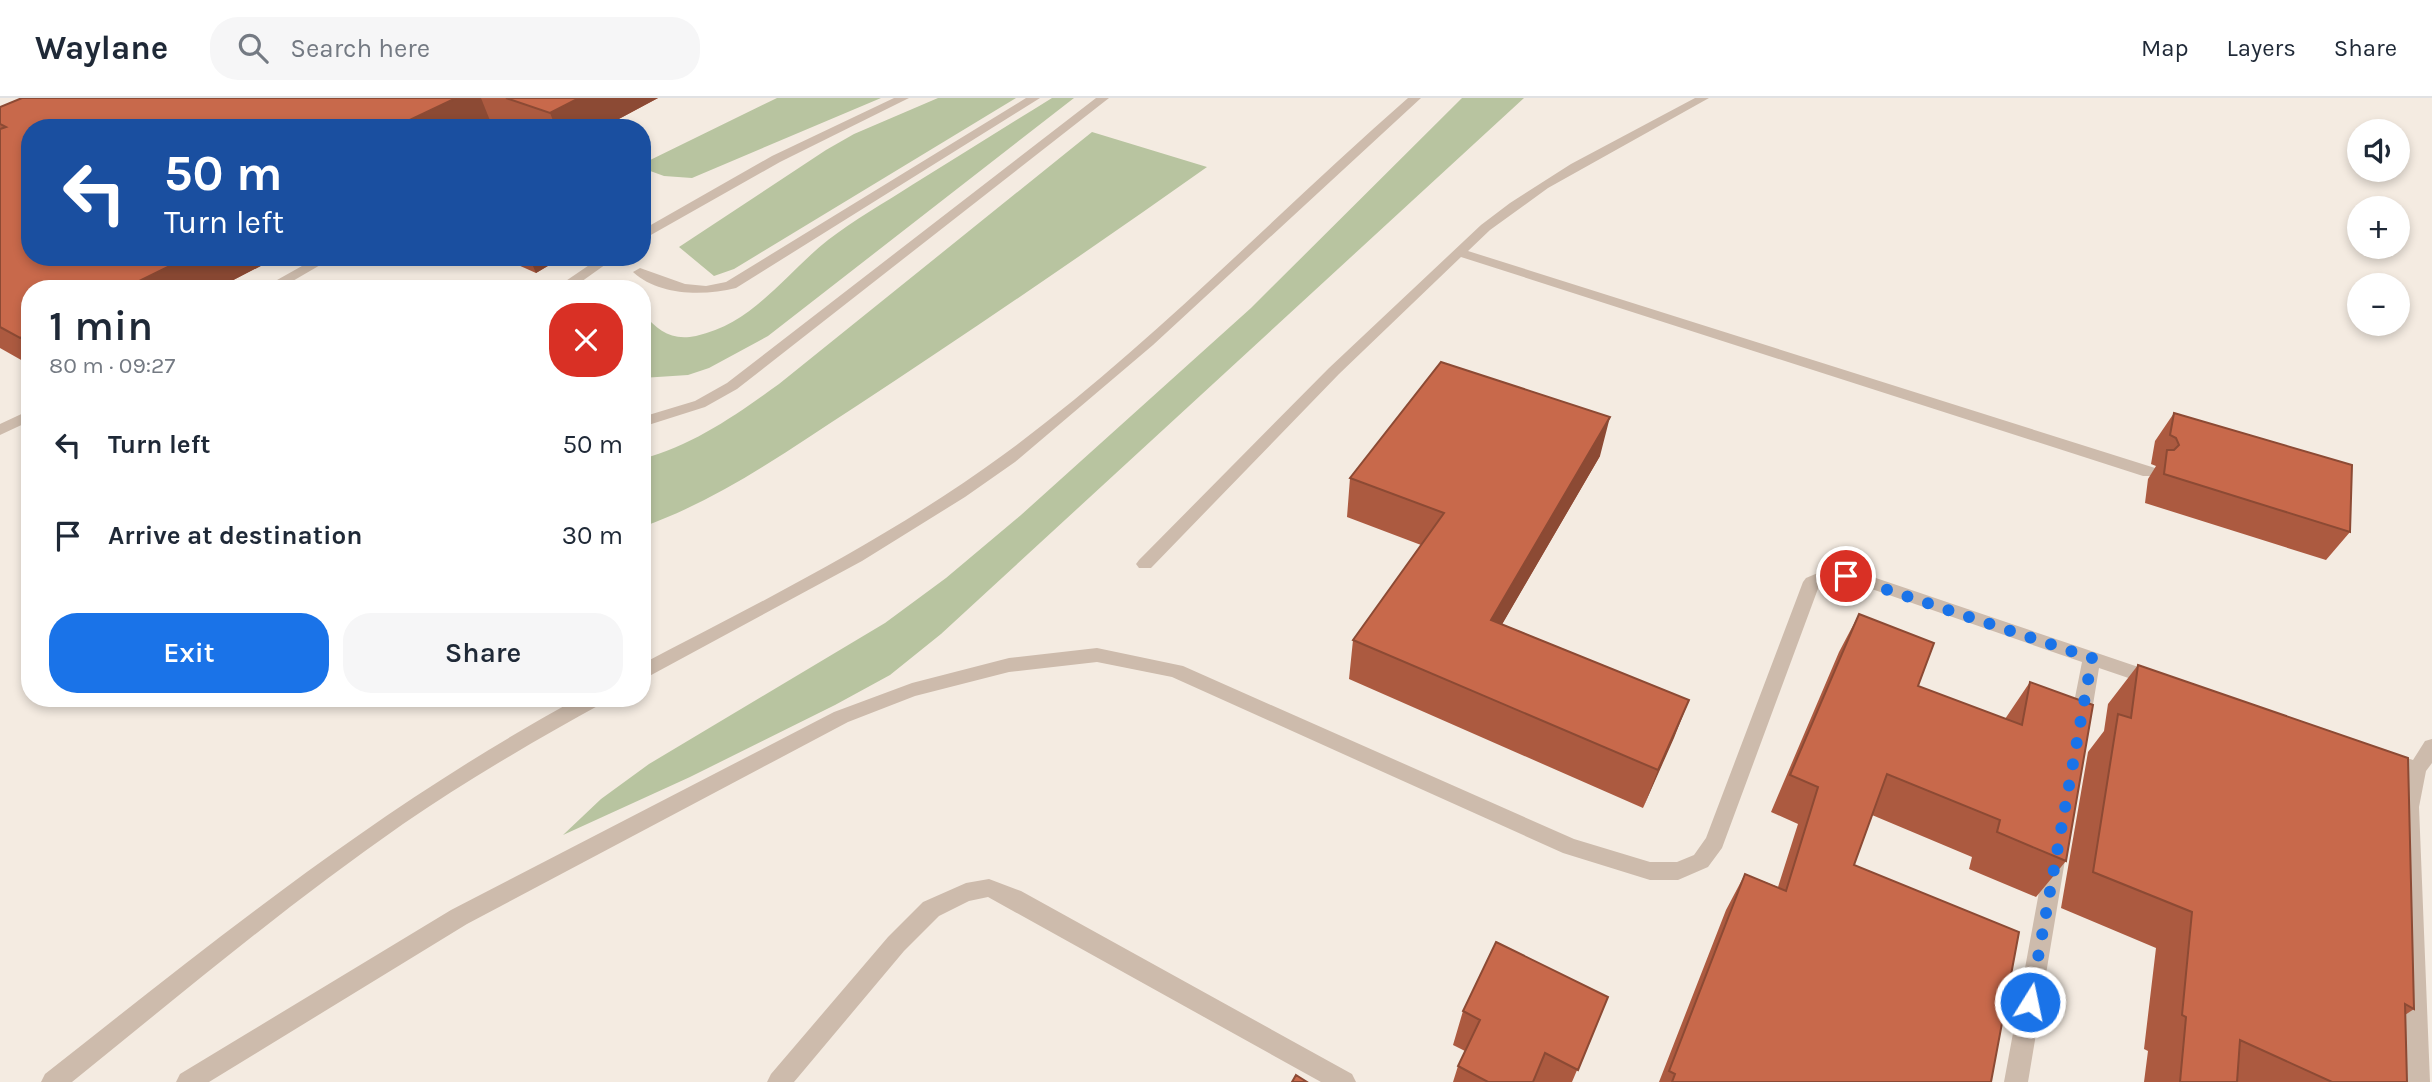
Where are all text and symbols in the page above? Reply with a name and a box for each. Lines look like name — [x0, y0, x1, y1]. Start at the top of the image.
search box — [210, 17, 700, 80]
text: Waylane — [35, 29, 168, 67]
icon: search — [234, 29, 272, 67]
text: Search here — [290, 33, 430, 64]
text: Map — [2141, 34, 2189, 62]
text: Layers — [2227, 34, 2296, 62]
text: Share — [2334, 34, 2397, 62]
map controls — [2347, 119, 2410, 336]
button: sound — [2347, 119, 2410, 182]
text: 50 m — [164, 145, 282, 202]
icon: left — [49, 147, 140, 238]
button: + — [2347, 196, 2410, 259]
text: Turn left — [164, 204, 284, 241]
button: − — [2347, 273, 2410, 336]
text: 1 min — [49, 301, 153, 351]
button: close — [549, 303, 623, 377]
text: 80 m · 09:27 — [49, 352, 175, 379]
icon: left — [49, 426, 87, 464]
text: Turn left — [108, 429, 210, 460]
text: 50 m — [562, 429, 623, 460]
icon: arrive — [49, 517, 87, 555]
text: Arrive at destination — [108, 520, 362, 551]
text: 30 m — [562, 520, 623, 551]
pin — [1816, 546, 1876, 606]
icon: arrive — [1827, 557, 1865, 595]
button: Exit — [49, 613, 329, 693]
button: Share — [343, 613, 623, 693]
position arrow — [1993, 965, 2067, 1039]

